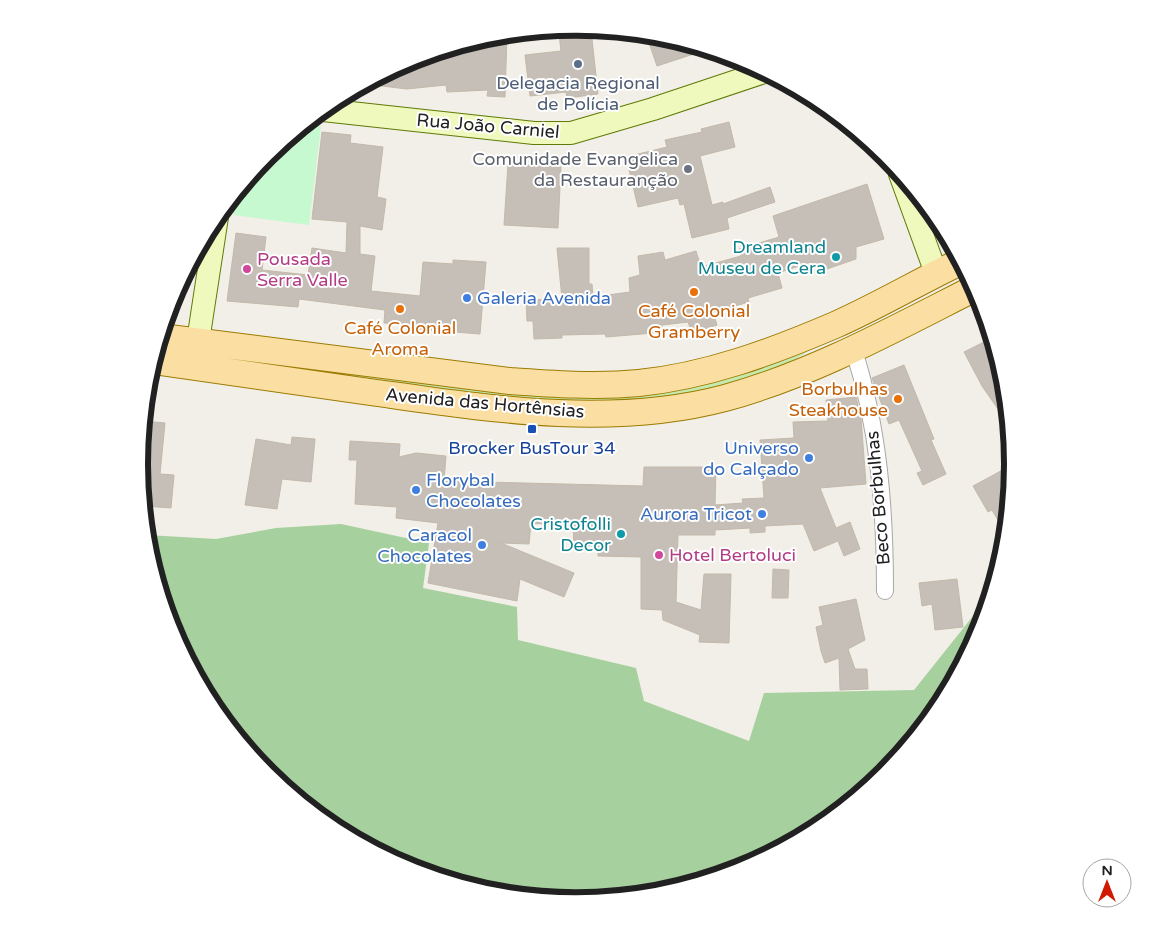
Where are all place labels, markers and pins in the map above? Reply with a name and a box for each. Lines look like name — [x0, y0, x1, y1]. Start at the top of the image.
marker: Delegacia Regional de Polícia — [572, 58, 584, 70]
place label: Delegacia Regional de Polícia — [496, 72, 660, 115]
place label: Comunidade Evangelica da Restauranção — [472, 148, 678, 191]
marker: Comunidade Evangelica da Restauranção — [682, 163, 694, 175]
place label: Dreamland Museu de Cera — [698, 236, 826, 279]
place label: Pousada Serra Valle — [257, 248, 348, 291]
marker: Dreamland Museu de Cera — [830, 251, 842, 263]
marker: Pousada Serra Valle — [241, 263, 253, 275]
marker: Café Colonial Gramberry — [688, 286, 700, 298]
place label: Galeria Avenida — [477, 287, 611, 309]
marker: Galeria Avenida — [461, 292, 473, 304]
place label: Café Colonial Gramberry — [638, 300, 750, 343]
marker: Café Colonial Aroma — [394, 303, 406, 315]
place label: Café Colonial Aroma — [344, 317, 456, 360]
place label: Borbulhas Steakhouse — [789, 378, 888, 421]
marker: Borbulhas Steakhouse — [892, 393, 904, 405]
marker: Brocker BusTour 34 — [526, 423, 538, 435]
place label: Brocker BusTour 34 — [448, 437, 616, 459]
place label: Universo do Calçado — [703, 437, 799, 480]
marker: Universo do Calçado — [803, 452, 815, 464]
place label: Florybal Chocolates — [426, 469, 521, 512]
marker: Florybal Chocolates — [410, 484, 422, 496]
place label: Aurora Tricot — [640, 503, 752, 525]
marker: Aurora Tricot — [756, 508, 768, 520]
place label: Cristofolli Decor — [530, 513, 611, 556]
place label: Caracol Chocolates — [377, 524, 472, 567]
marker: Cristofolli Decor — [615, 528, 627, 540]
marker: Caracol Chocolates — [476, 539, 488, 551]
place label: Hotel Bertoluci — [669, 544, 796, 566]
marker: Hotel Bertoluci — [653, 549, 665, 561]

